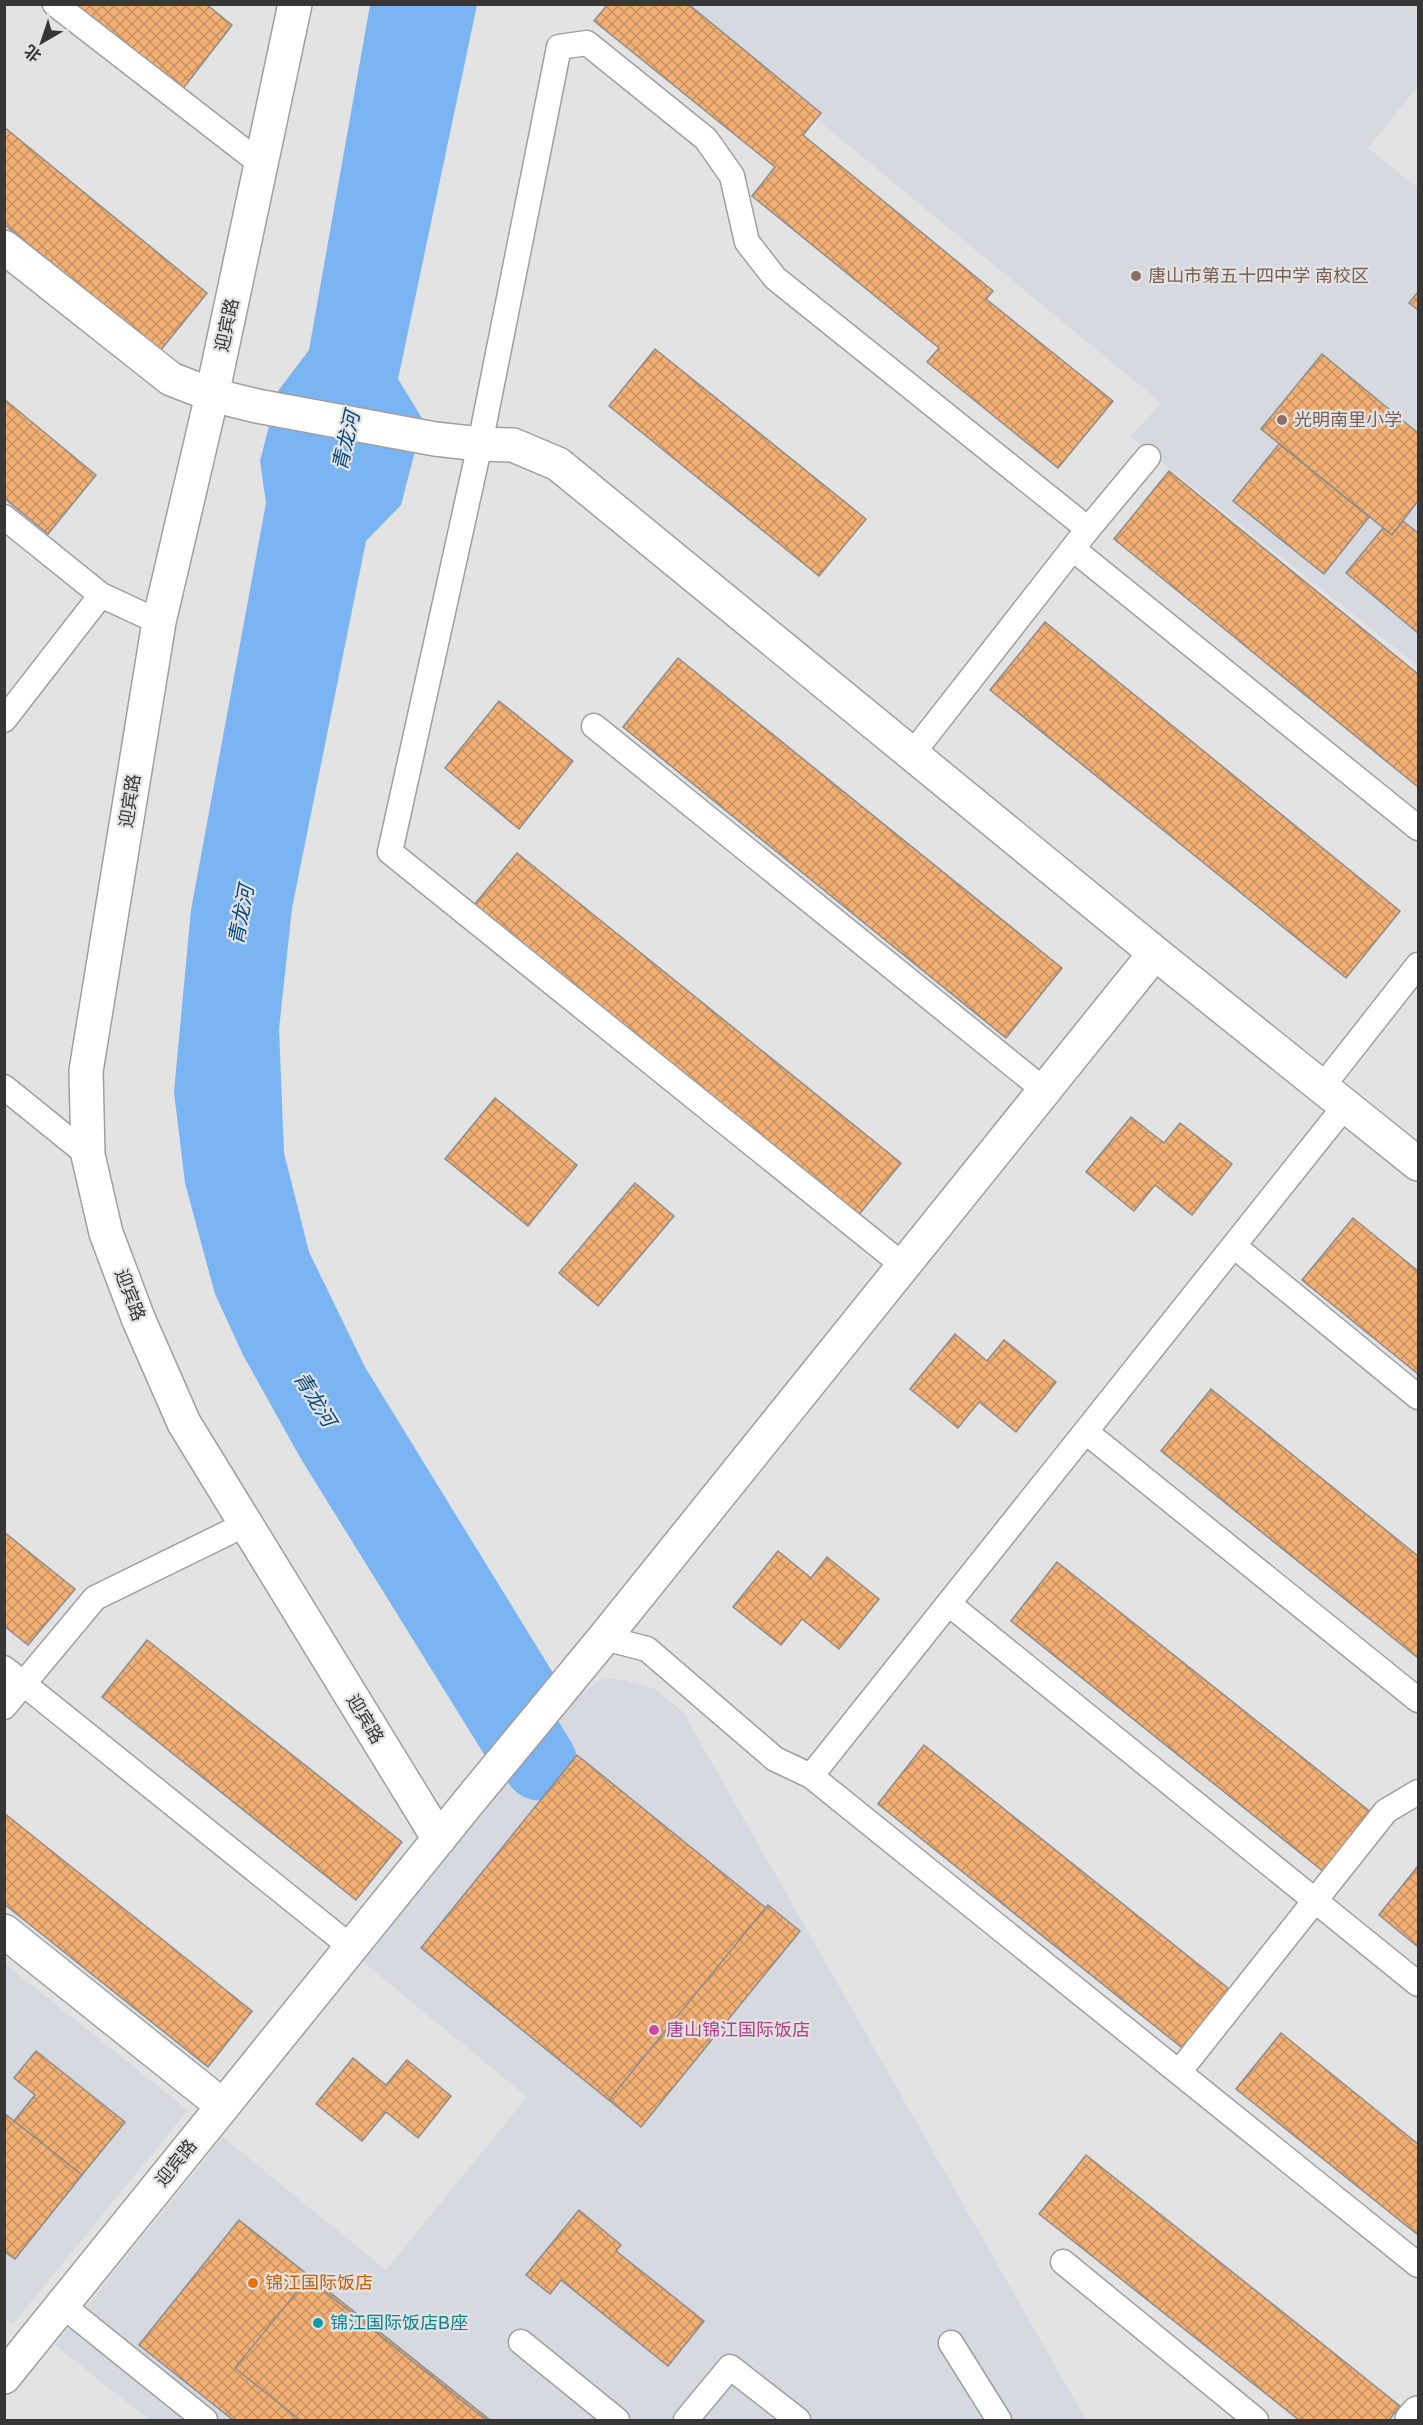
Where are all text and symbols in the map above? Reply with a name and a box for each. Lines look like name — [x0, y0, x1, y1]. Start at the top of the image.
north arrow — [12, 12, 72, 72]
text: 北 — [21, 42, 44, 65]
place label: 唐山市第五十四中学 南校区 — [1148, 266, 1369, 286]
marker: 唐山市第五十四中学 南校区 — [1129, 269, 1143, 283]
street label: 迎宾路 — [212, 297, 242, 353]
water label: 青龙河 — [329, 405, 364, 473]
place label: 光明南里小学 — [1294, 410, 1402, 430]
marker: 光明南里小学 — [1275, 413, 1289, 427]
street label: 迎宾路 — [116, 773, 144, 829]
water label: 青龙河 — [224, 880, 258, 947]
street label: 迎宾路 — [111, 1266, 149, 1324]
water label: 青龙河 — [290, 1368, 342, 1434]
street label: 迎宾路 — [343, 1691, 387, 1747]
place label: 唐山锦江国际饭店 — [666, 2020, 810, 2040]
marker: 唐山锦江国际饭店 — [647, 2023, 661, 2037]
street label: 迎宾路 — [151, 2136, 201, 2190]
place label: 锦江国际饭店 — [265, 2273, 373, 2293]
marker: 锦江国际饭店 — [246, 2276, 260, 2290]
place label: 锦江国际饭店B座 — [330, 2313, 468, 2333]
marker: 锦江国际饭店B座 — [311, 2316, 325, 2330]

